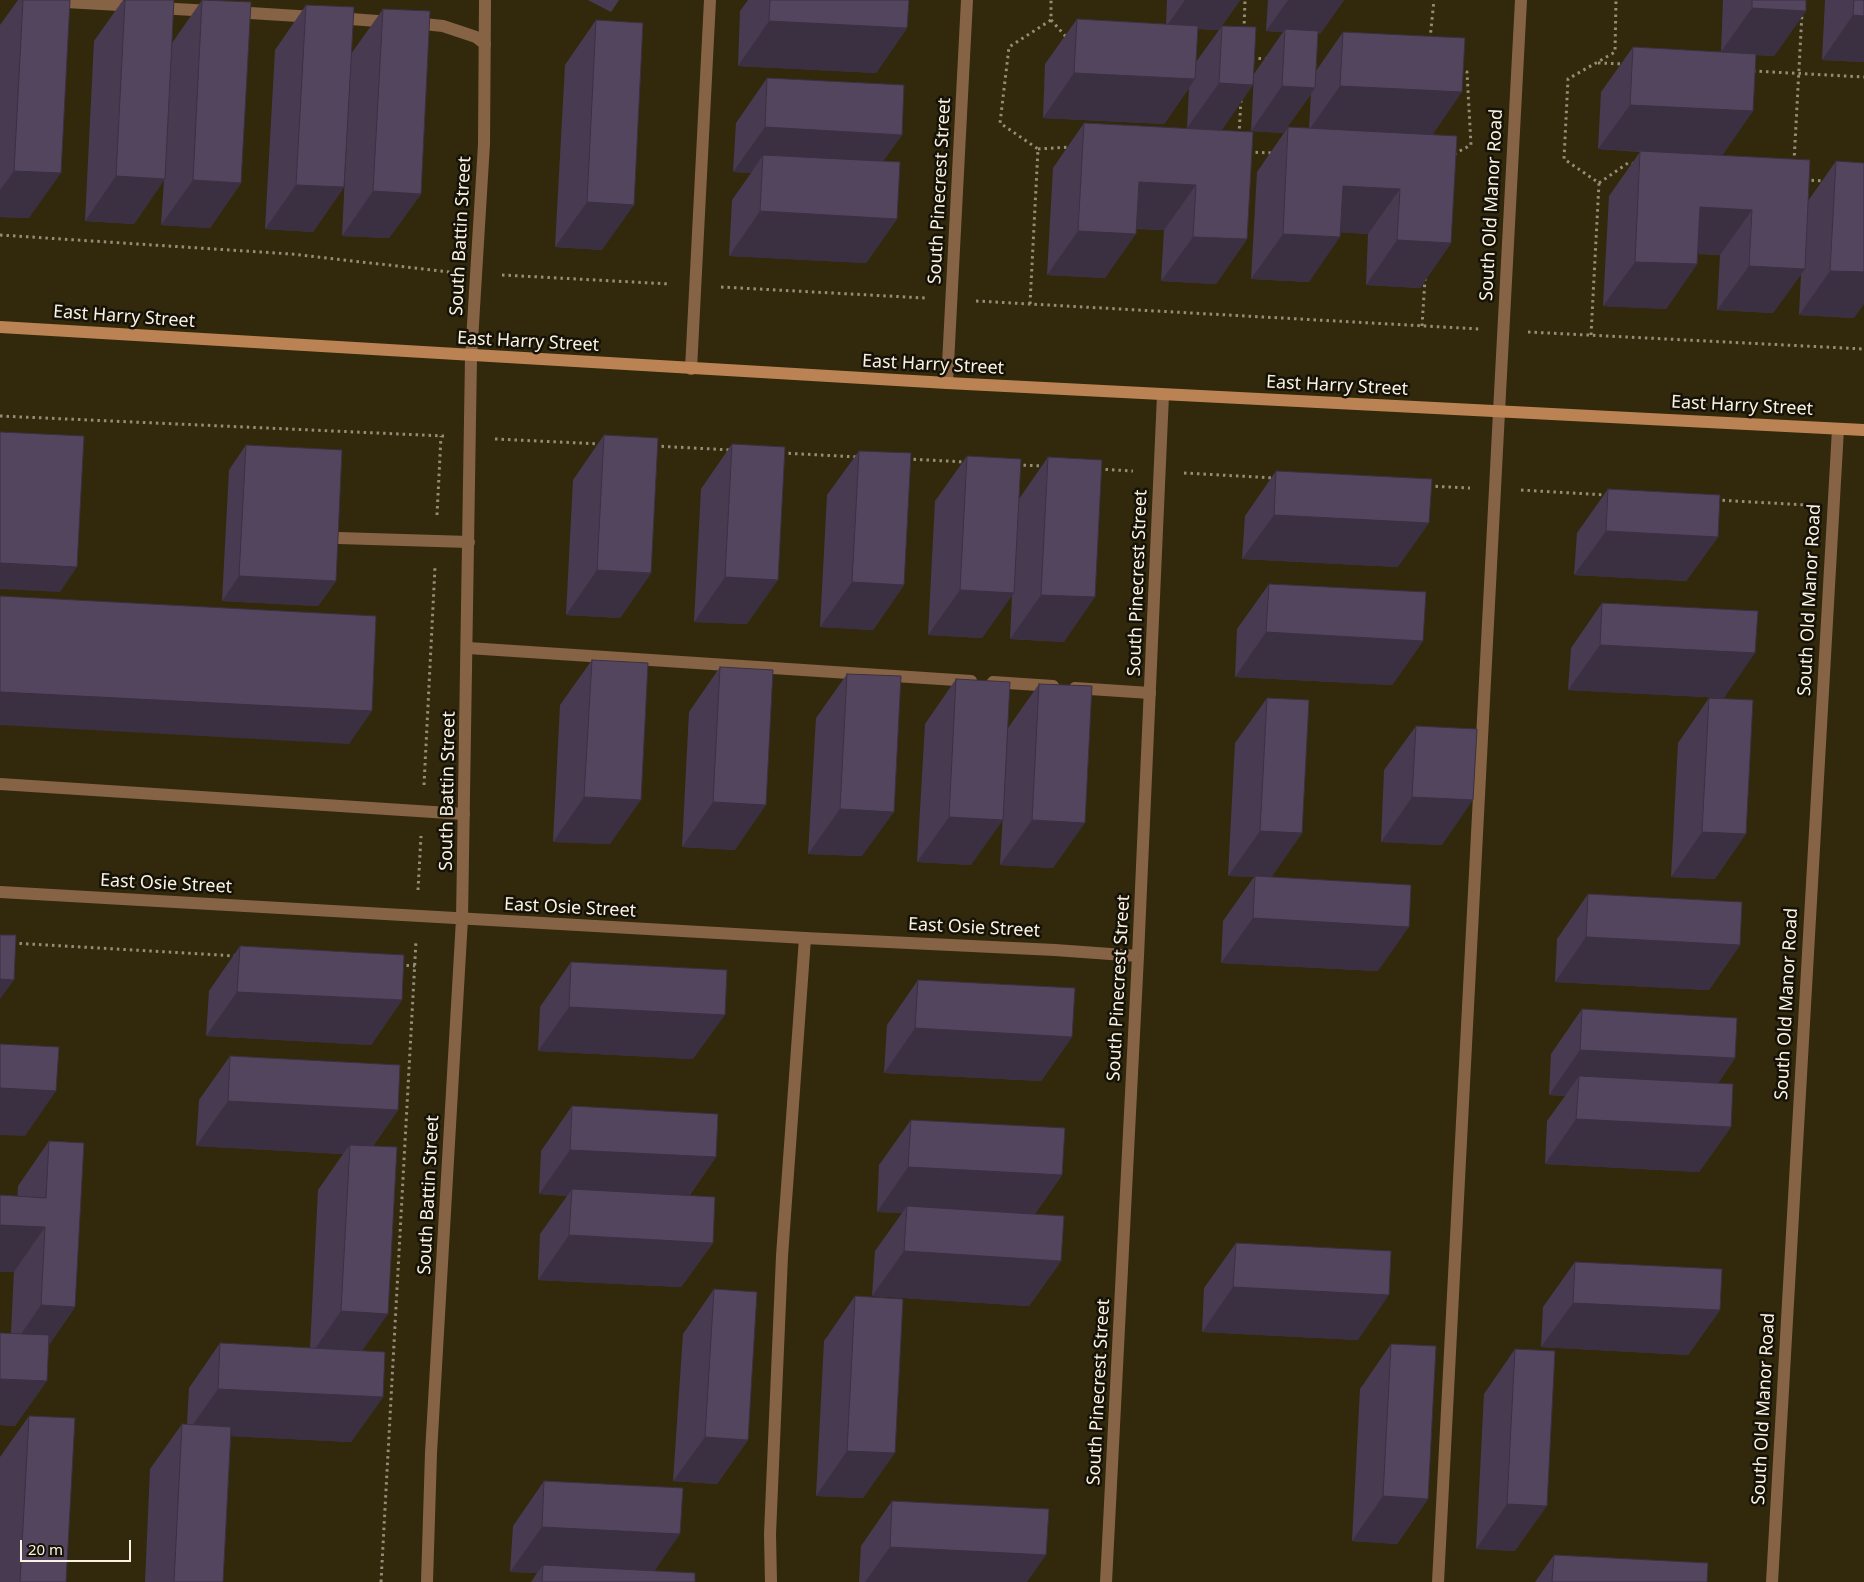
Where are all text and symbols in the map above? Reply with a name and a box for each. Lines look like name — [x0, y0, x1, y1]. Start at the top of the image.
street label: South Pinecrest Street — [924, 97, 956, 285]
street label: South Old Manor Road — [1476, 108, 1508, 302]
street label: South Battin Street — [446, 156, 476, 316]
street label: East Harry Street — [52, 301, 196, 333]
street label: East Harry Street — [456, 327, 600, 357]
street label: East Harry Street — [861, 350, 1005, 380]
street label: East Harry Street — [1265, 371, 1409, 401]
street label: East Harry Street — [1670, 391, 1814, 421]
street label: South Pinecrest Street — [1124, 489, 1152, 677]
street label: South Old Manor Road — [1794, 503, 1826, 697]
street label: South Battin Street — [436, 711, 460, 871]
street label: East Osie Street — [99, 870, 233, 898]
street label: East Osie Street — [503, 894, 637, 922]
street label: South Pinecrest Street — [1103, 894, 1135, 1082]
street label: South Old Manor Road — [1771, 907, 1803, 1101]
street label: East Osie Street — [907, 914, 1041, 942]
street label: South Battin Street — [414, 1115, 444, 1275]
street label: South Pinecrest Street — [1083, 1298, 1115, 1486]
street label: South Old Manor Road — [1748, 1312, 1780, 1506]
scale bar — [22, 1530, 134, 1562]
text: 20 m — [28, 1539, 63, 1559]

